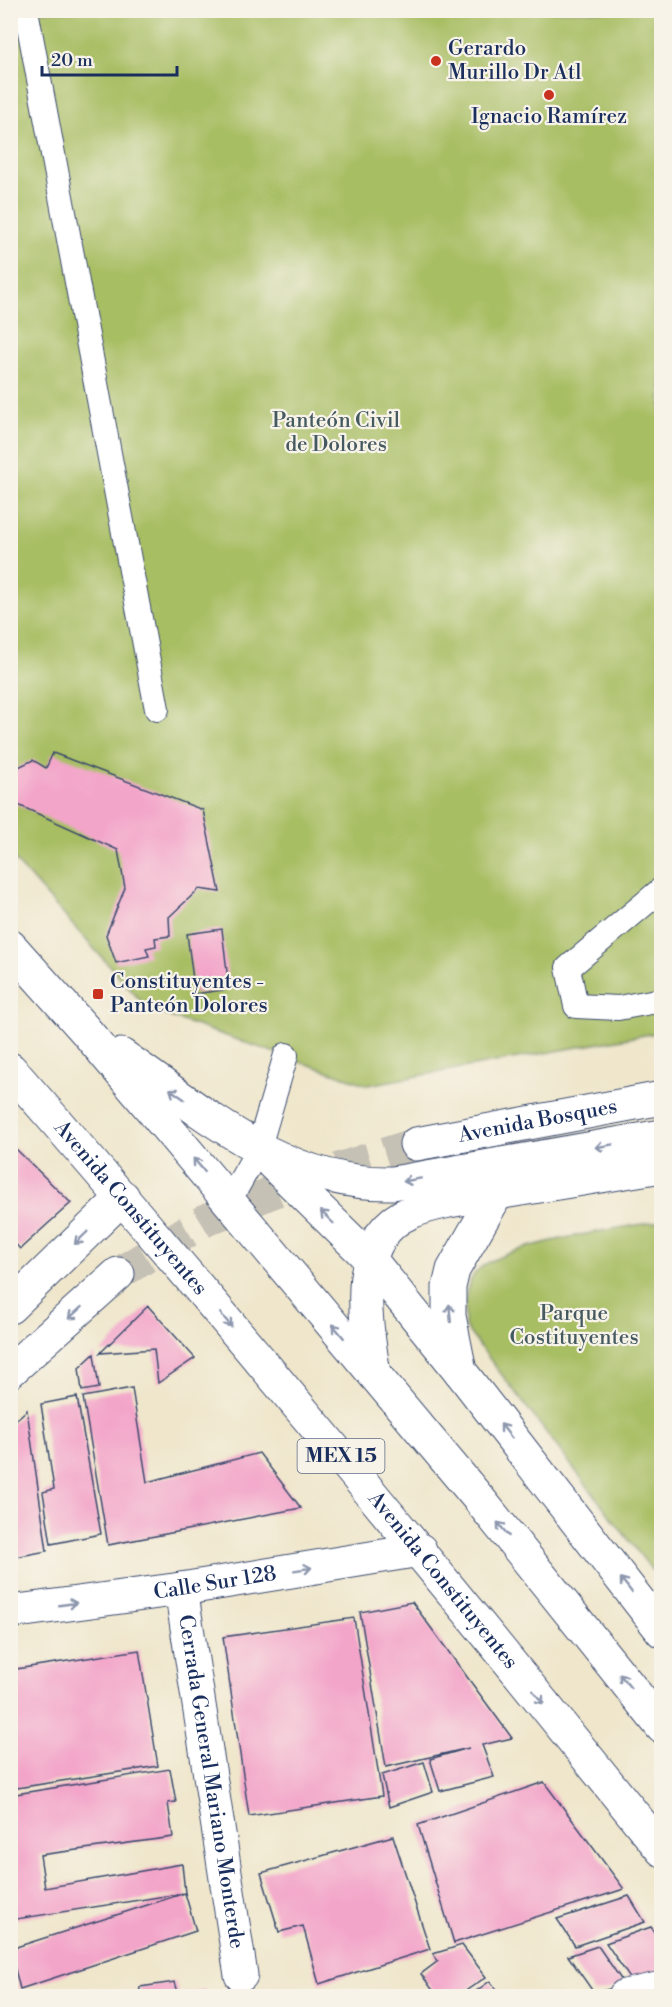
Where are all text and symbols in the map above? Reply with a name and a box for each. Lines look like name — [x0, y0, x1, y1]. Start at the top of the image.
place label: Gerardo Murillo Dr Atl — [448, 36, 582, 86]
scale bar — [42, 39, 177, 77]
text: 20 m — [51, 49, 93, 72]
marker: Gerardo Murillo Dr Atl — [429, 54, 443, 68]
marker: Ignacio Ramírez — [542, 88, 556, 102]
place label: Ignacio Ramírez — [471, 104, 627, 130]
park label: Panteón Civil de Dolores — [272, 408, 400, 458]
place label: Constituyentes - Panteón Dolores — [110, 969, 268, 1019]
marker: Constituyentes - Panteón Dolores — [91, 987, 105, 1001]
one-way arrow — [170, 1088, 186, 1100]
street label: Avenida Bosques — [455, 1094, 619, 1149]
street label: Avenida Constituyentes — [47, 1115, 213, 1301]
one-way arrow — [595, 1141, 614, 1152]
one-way arrow — [192, 1158, 206, 1173]
one-way arrow — [403, 1175, 422, 1186]
one-way arrow — [320, 1210, 335, 1225]
one-way arrow — [73, 1231, 88, 1245]
park label: Parque Costituyentes — [509, 1301, 639, 1351]
one-way arrow — [444, 1304, 455, 1324]
one-way arrow — [68, 1306, 83, 1320]
one-way arrow — [220, 1312, 233, 1328]
one-way arrow — [331, 1324, 345, 1339]
one-way arrow — [500, 1423, 513, 1439]
road number: MEX 15 — [298, 1439, 385, 1473]
street label: Avenida Constituyentes — [361, 1486, 523, 1675]
one-way arrow — [496, 1521, 509, 1537]
street label: Calle Sur 128 — [152, 1561, 278, 1606]
one-way arrow — [293, 1564, 312, 1575]
one-way arrow — [619, 1577, 632, 1593]
one-way arrow — [58, 1598, 78, 1609]
street label: Cerrada General Mariano Monterde — [172, 1613, 250, 1951]
one-way arrow — [618, 1673, 631, 1689]
one-way arrow — [532, 1689, 545, 1705]

